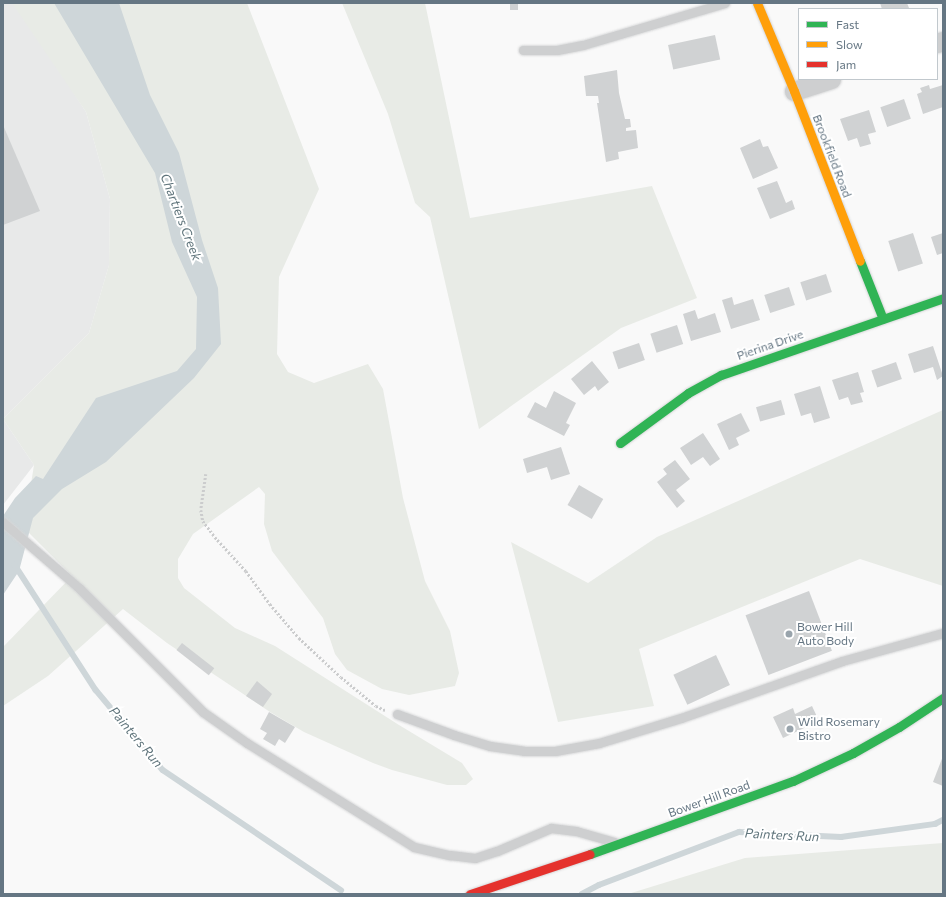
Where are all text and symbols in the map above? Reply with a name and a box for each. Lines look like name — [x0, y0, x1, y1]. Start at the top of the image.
legend — [798, 8, 938, 80]
text: Fast — [836, 17, 859, 31]
text: Slow — [836, 37, 863, 51]
text: Jam — [836, 57, 856, 71]
street label: Brookfield Road — [810, 113, 854, 199]
water label: Chartiers Creek — [157, 171, 205, 263]
street label: Pierina Drive — [735, 327, 805, 363]
place label: Bower Hill Auto Body — [797, 620, 854, 648]
marker: Bower Hill Auto Body — [784, 629, 794, 639]
water label: Painters Run — [106, 703, 166, 771]
place label: Wild Rosemary Bistro — [798, 715, 880, 743]
marker: Wild Rosemary Bistro — [785, 724, 795, 734]
street label: Bower Hill Road — [666, 778, 752, 820]
water label: Painters Run — [744, 825, 820, 845]

